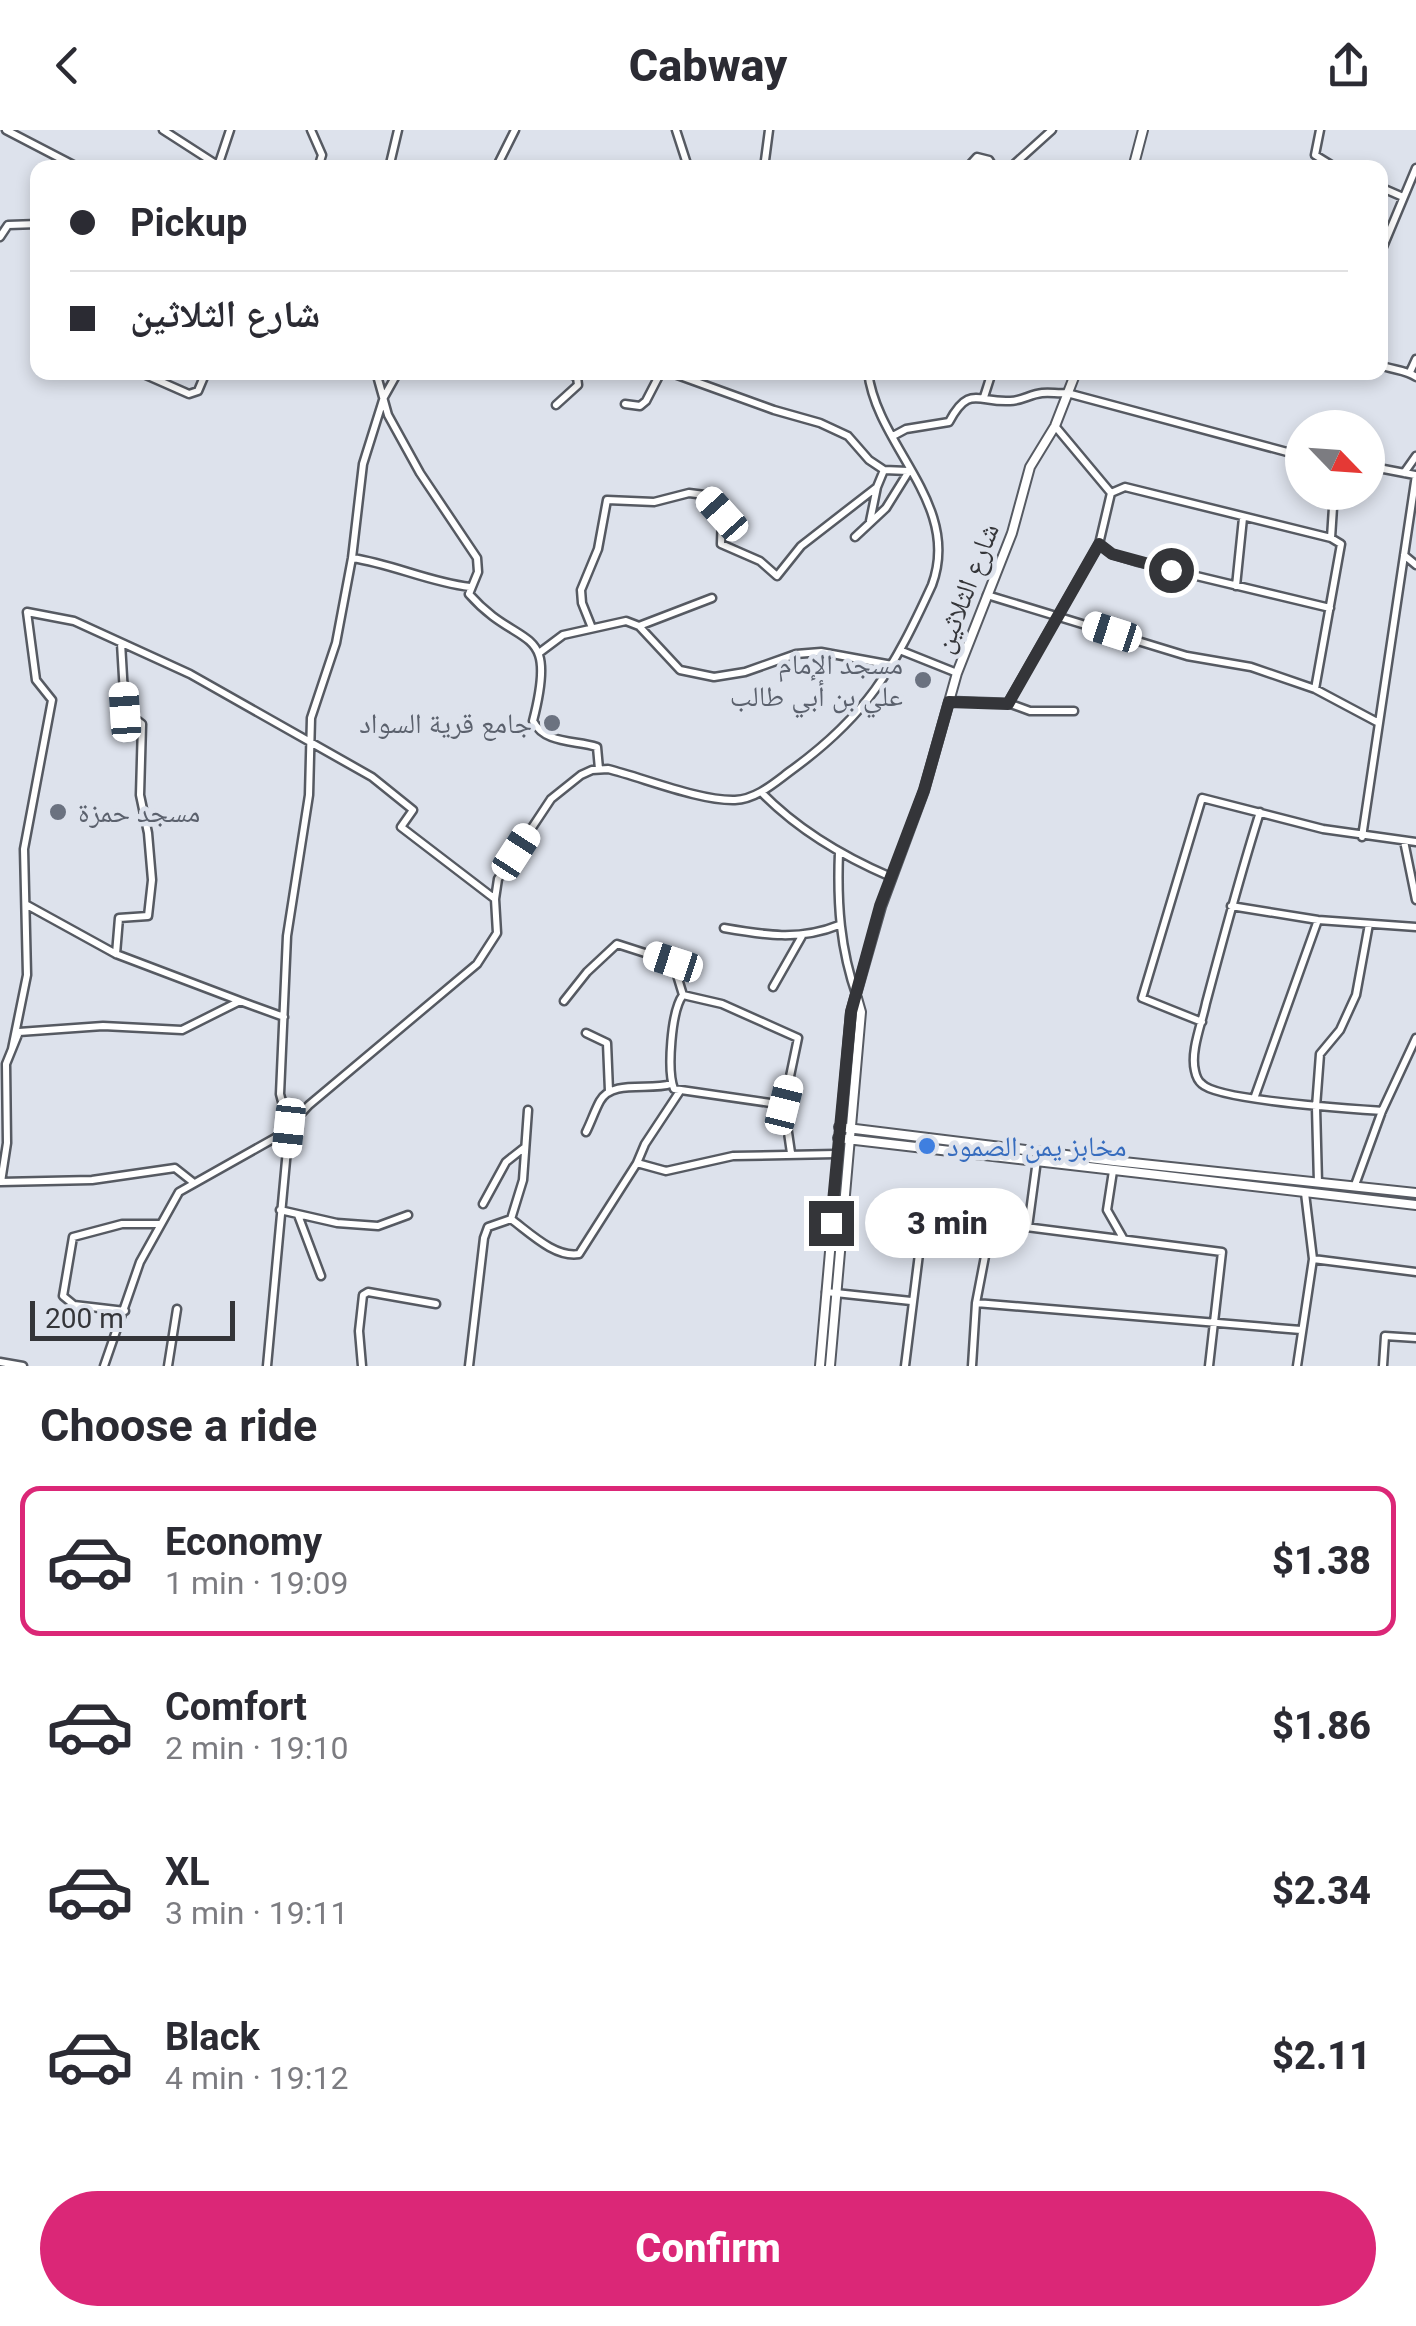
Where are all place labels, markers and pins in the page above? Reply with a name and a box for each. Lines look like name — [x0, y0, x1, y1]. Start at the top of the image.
place label: مسجد الإمام علي بن أبي طالب — [730, 648, 903, 719]
marker: مسجد الإمام علي بن أبي طالب — [912, 669, 934, 691]
place label: جامع قرية السواد — [359, 707, 532, 741]
marker: جامع قرية السواد — [541, 712, 563, 734]
place label: مسجد حمزة — [78, 796, 200, 829]
marker: مسجد حمزة — [47, 801, 69, 823]
place label: مخابز يمن الصمود — [947, 1130, 1127, 1164]
marker: مخابز يمن الصمود — [916, 1135, 938, 1157]

